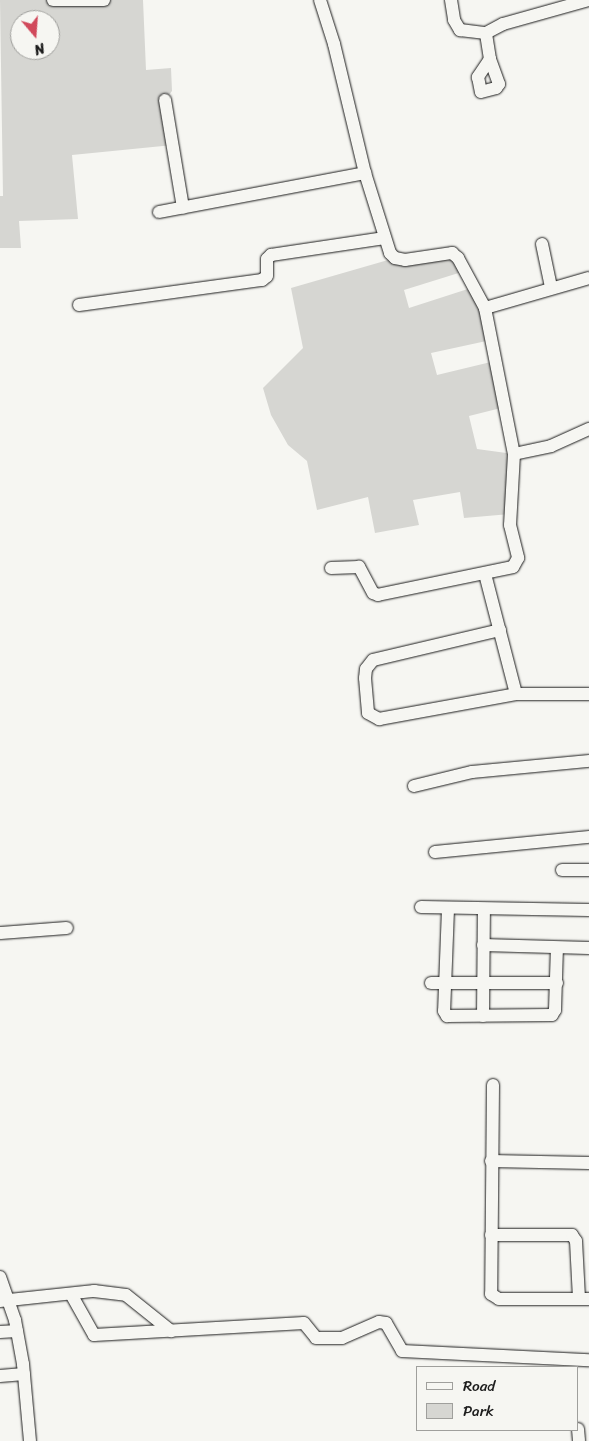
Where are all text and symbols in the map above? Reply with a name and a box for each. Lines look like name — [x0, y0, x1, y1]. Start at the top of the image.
north arrow — [10, 10, 60, 60]
text: N — [31, 35, 48, 62]
legend — [416, 1366, 579, 1431]
text: Road — [463, 1373, 495, 1399]
text: Park — [463, 1398, 494, 1424]

